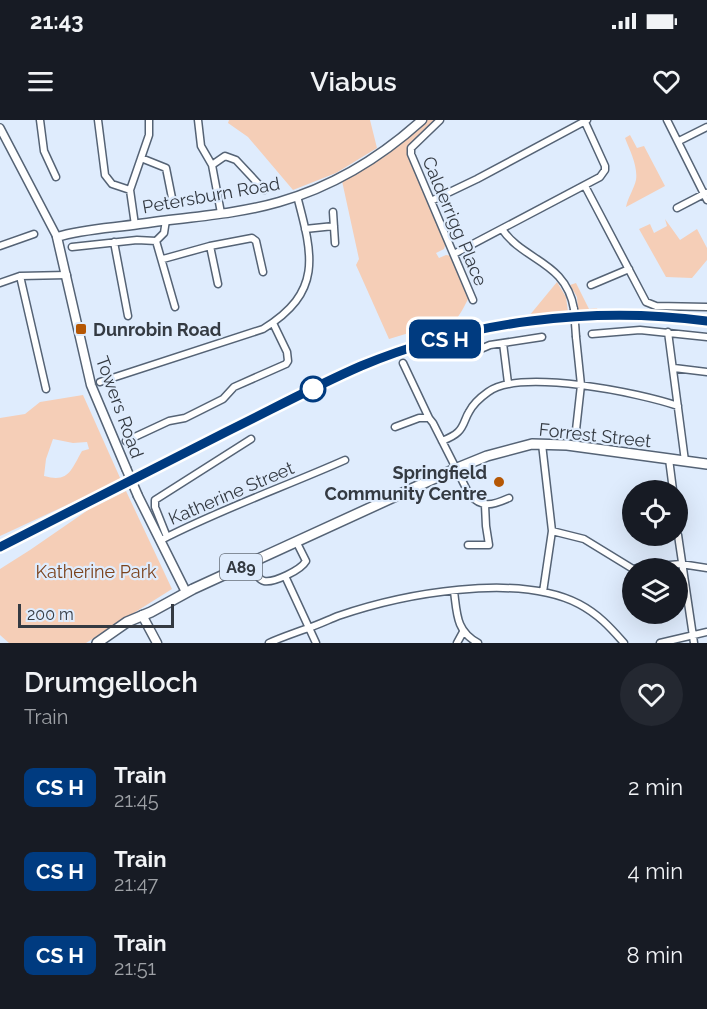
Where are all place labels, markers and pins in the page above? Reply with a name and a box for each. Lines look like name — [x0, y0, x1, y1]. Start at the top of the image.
place label: Dunrobin Road — [93, 319, 221, 340]
marker: Dunrobin Road — [74, 322, 88, 336]
unlabelled marker — [300, 376, 326, 402]
place label: Springfield Community Centre — [325, 462, 487, 504]
marker: Springfield Community Centre — [492, 475, 506, 489]

